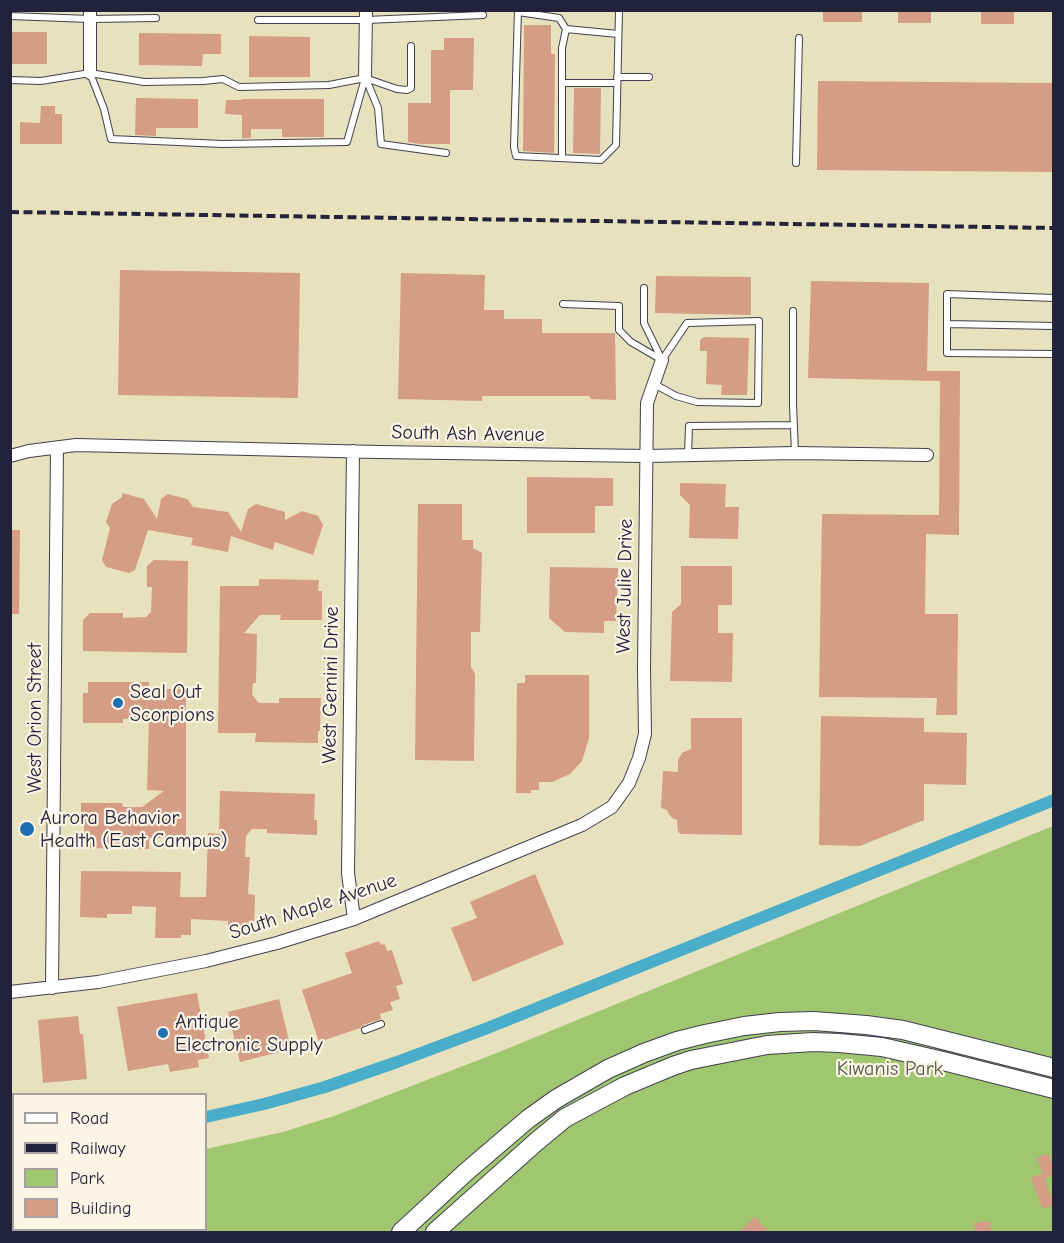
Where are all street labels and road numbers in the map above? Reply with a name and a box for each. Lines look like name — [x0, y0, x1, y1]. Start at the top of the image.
street label: South Ash Avenue — [391, 421, 545, 447]
street label: West Julie Drive — [612, 518, 638, 654]
street label: West Gemini Drive — [318, 606, 344, 764]
street label: West Orion Street — [23, 643, 47, 793]
street label: South Maple Avenue — [226, 869, 400, 945]

